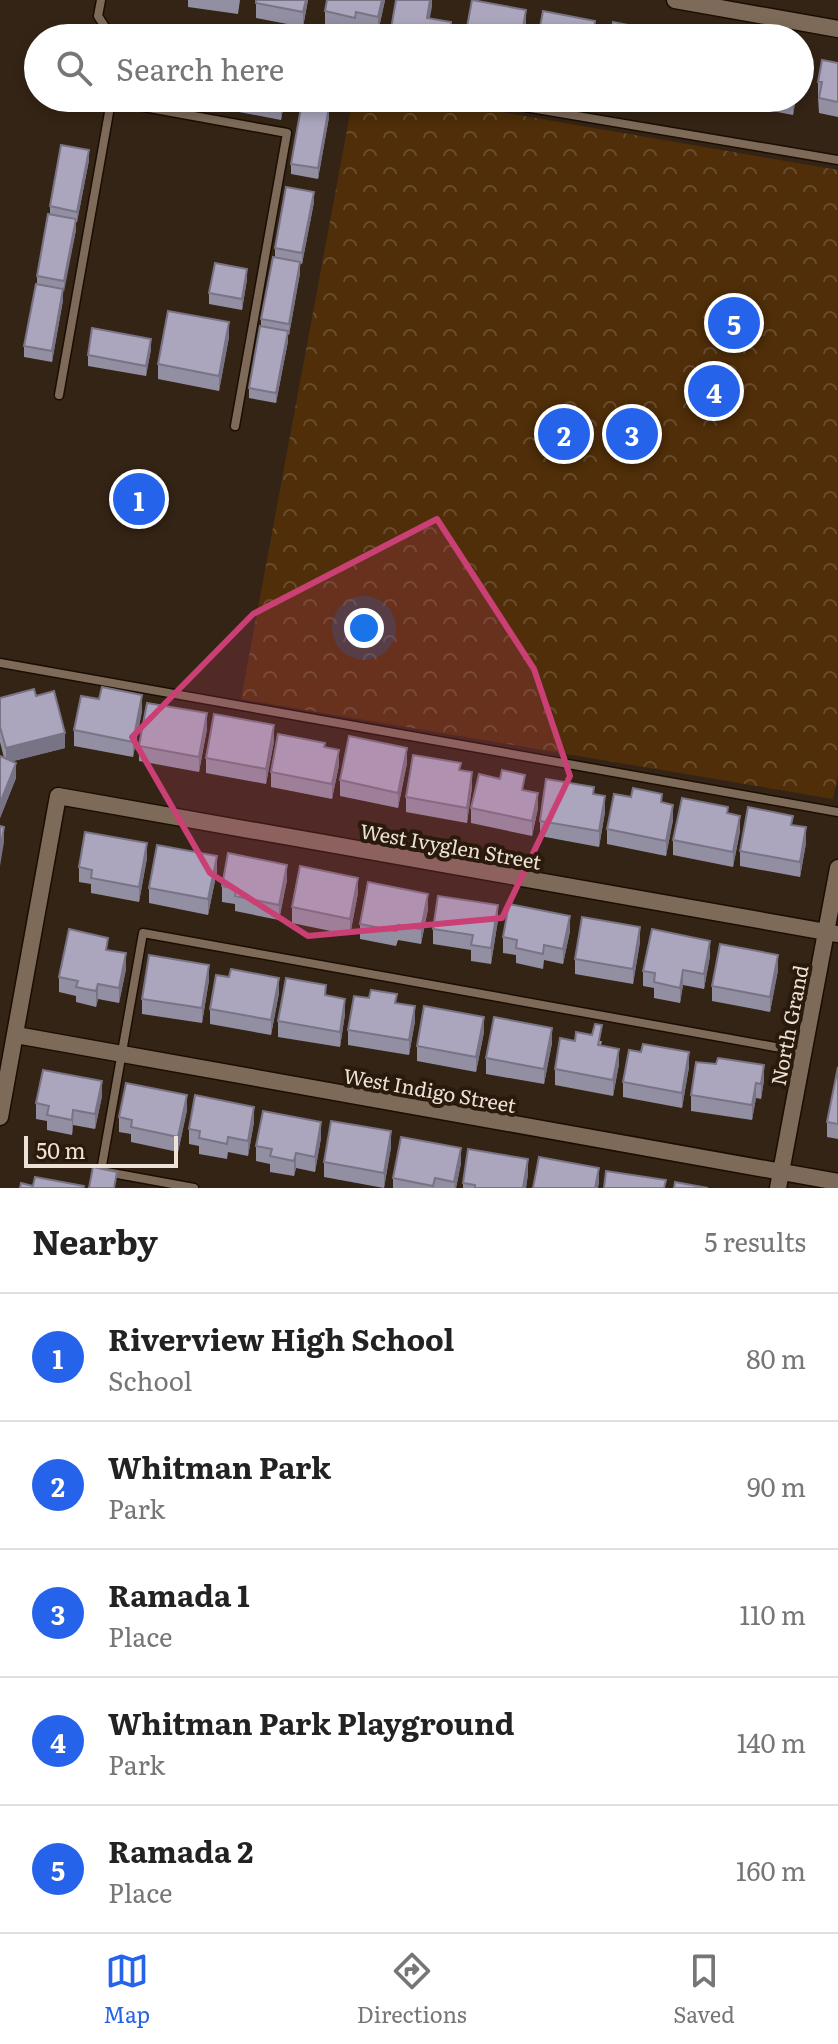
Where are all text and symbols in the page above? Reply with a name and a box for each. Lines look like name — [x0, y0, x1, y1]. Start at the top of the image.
search box — [24, 24, 814, 112]
icon: search — [52, 46, 96, 90]
text: Search here — [116, 46, 284, 90]
pin: 5 — [708, 293, 760, 353]
pin: 4 — [688, 361, 740, 421]
pin: 2 — [538, 404, 590, 464]
pin: 3 — [606, 404, 658, 464]
pin: 1 — [113, 469, 165, 529]
your location — [344, 608, 384, 648]
street label: West Ivyglen Street — [358, 814, 544, 876]
street label: North Grand — [762, 962, 814, 1088]
street label: West Indigo Street — [341, 1059, 519, 1119]
scale bar — [24, 1132, 178, 1168]
text: 50 m — [36, 1133, 86, 1166]
text: Nearby — [32, 1215, 158, 1265]
text: 5 results — [704, 1221, 806, 1260]
text: Riverview High School — [108, 1316, 454, 1360]
text: 1 — [53, 1338, 63, 1377]
text: 80 m — [746, 1338, 806, 1377]
text: School — [108, 1360, 192, 1399]
text: Whitman Park — [108, 1444, 331, 1488]
text: 2 — [51, 1466, 65, 1505]
text: 90 m — [747, 1466, 806, 1505]
text: Park — [108, 1488, 165, 1527]
text: Ramada 1 — [108, 1572, 250, 1616]
text: 3 — [51, 1594, 65, 1633]
text: 110 m — [739, 1594, 806, 1633]
text: Place — [108, 1616, 173, 1655]
text: Whitman Park Playground — [108, 1700, 514, 1744]
text: 4 — [50, 1722, 66, 1761]
text: 140 m — [737, 1722, 806, 1761]
text: Park — [108, 1744, 165, 1783]
text: Ramada 2 — [108, 1828, 253, 1872]
text: 5 — [51, 1850, 65, 1889]
text: 160 m — [736, 1850, 806, 1889]
text: Place — [108, 1872, 173, 1911]
tab: Map — [103, 1949, 150, 2030]
tab: Directions — [357, 1949, 467, 2030]
tab: Saved — [673, 1949, 735, 2030]

